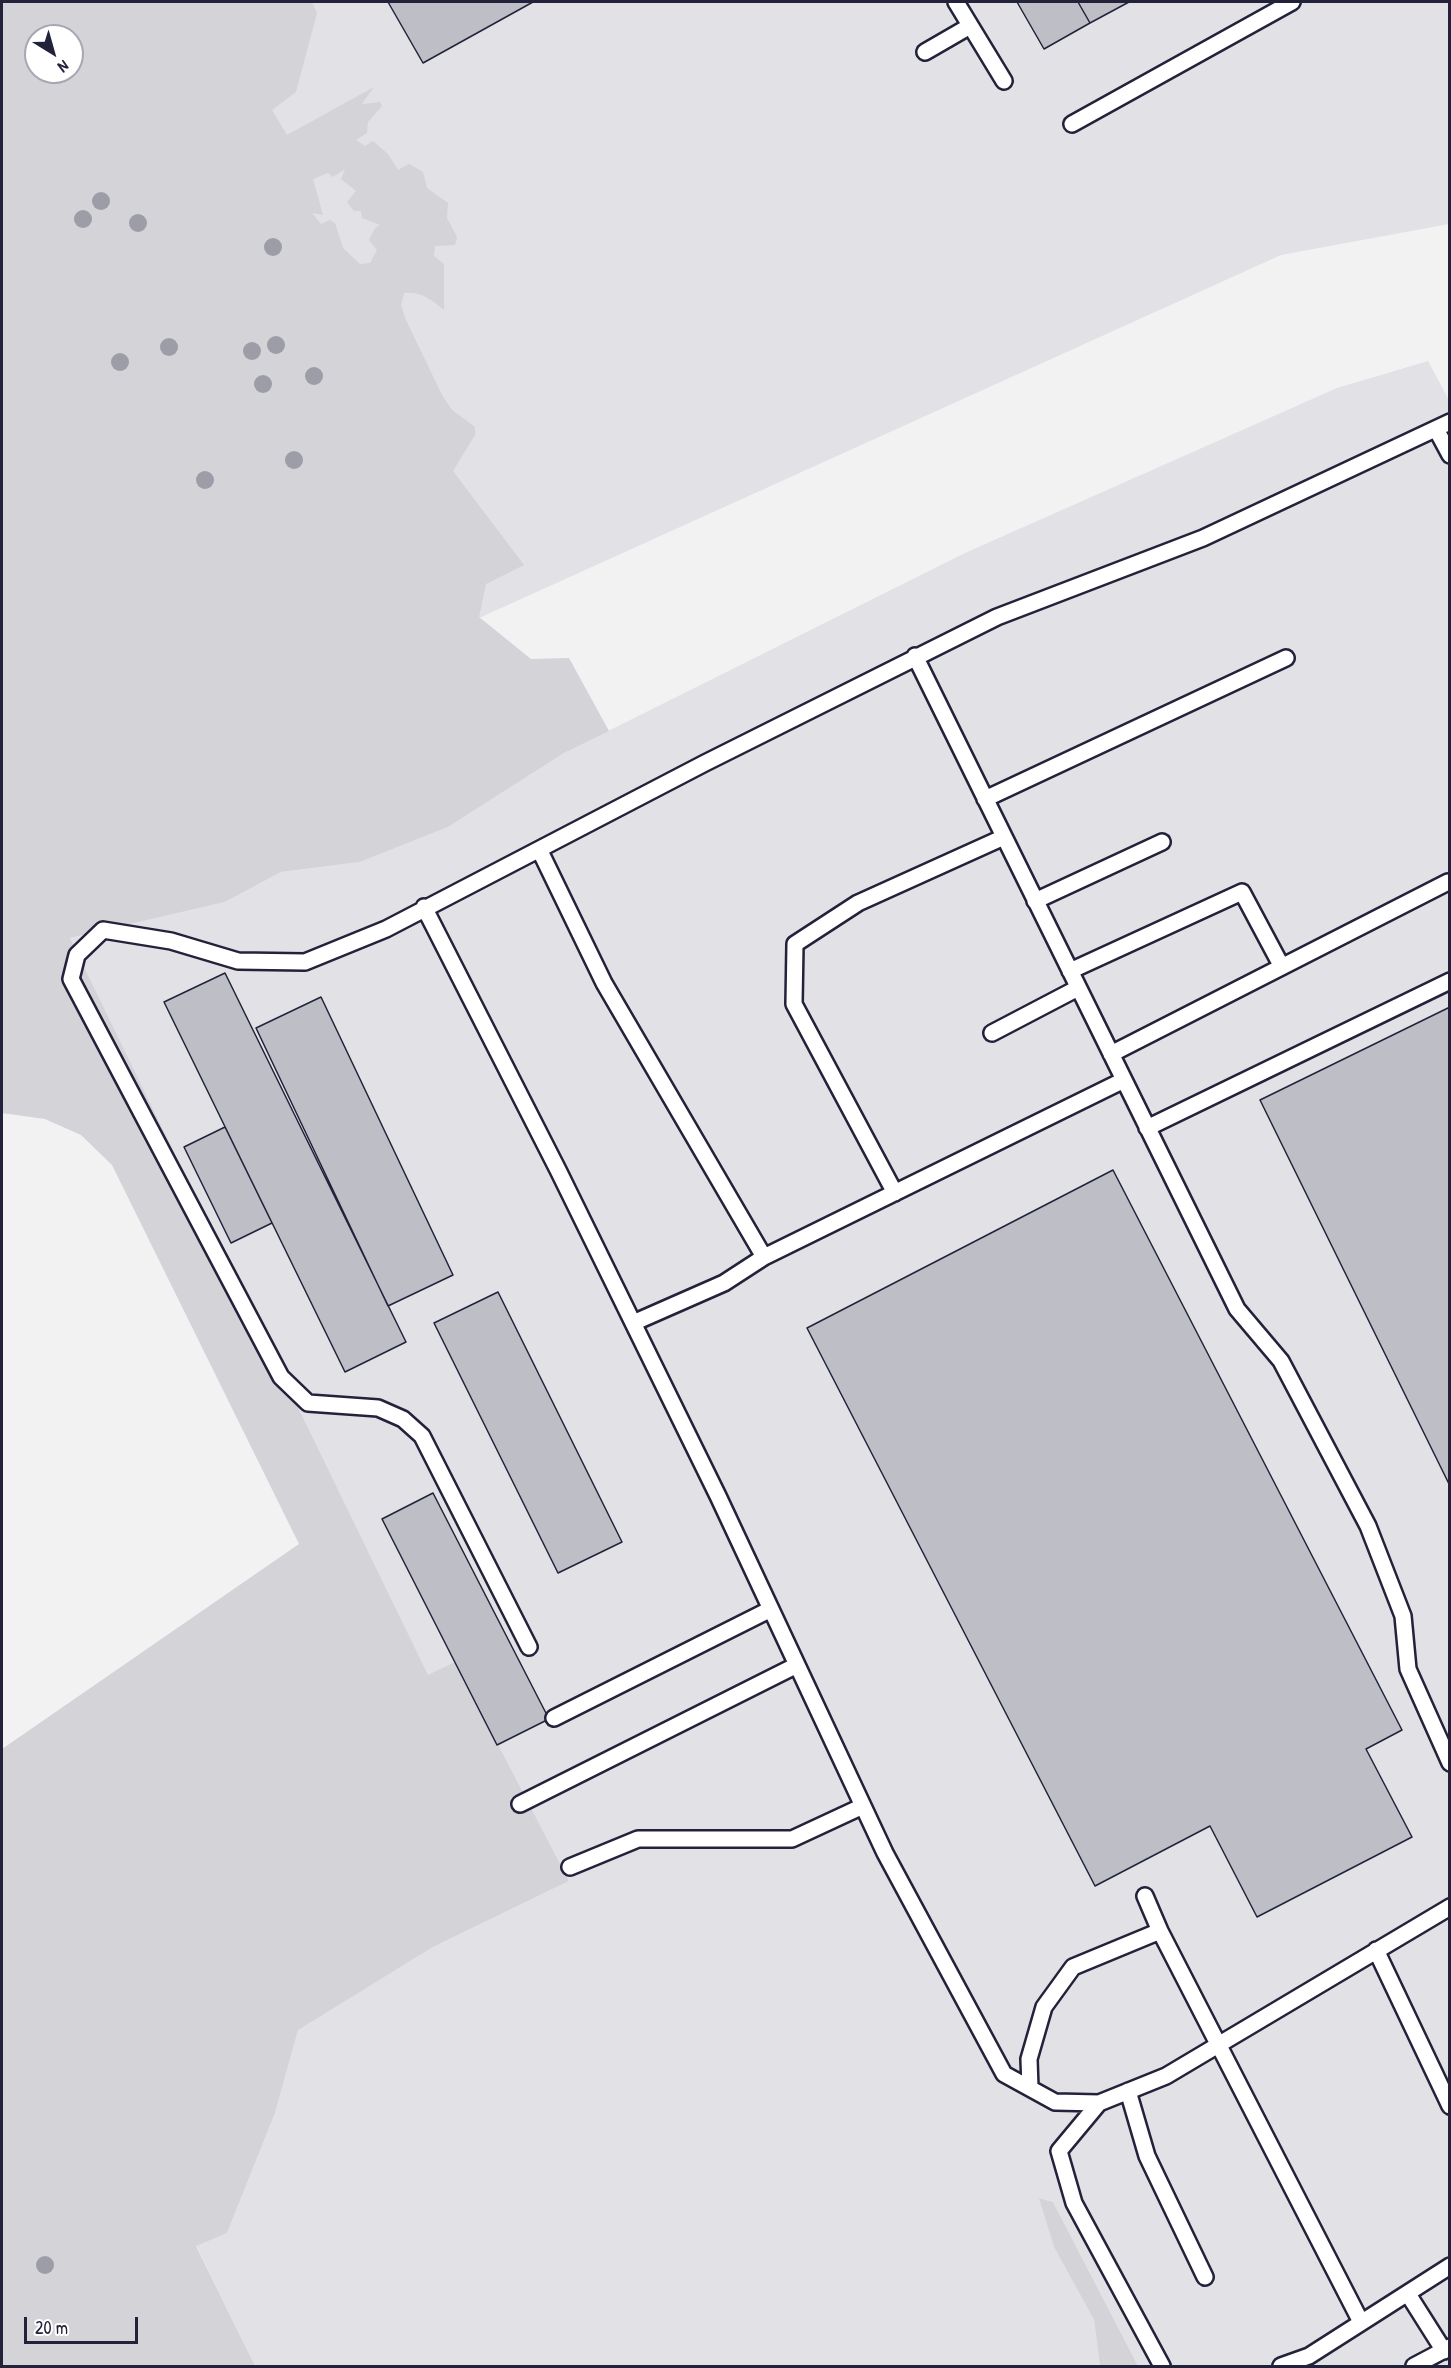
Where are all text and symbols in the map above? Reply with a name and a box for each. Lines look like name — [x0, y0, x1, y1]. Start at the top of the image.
north arrow — [24, 24, 84, 84]
text: N — [54, 55, 74, 78]
scale bar — [27, 2305, 141, 2343]
text: 20 m — [35, 2315, 68, 2340]

